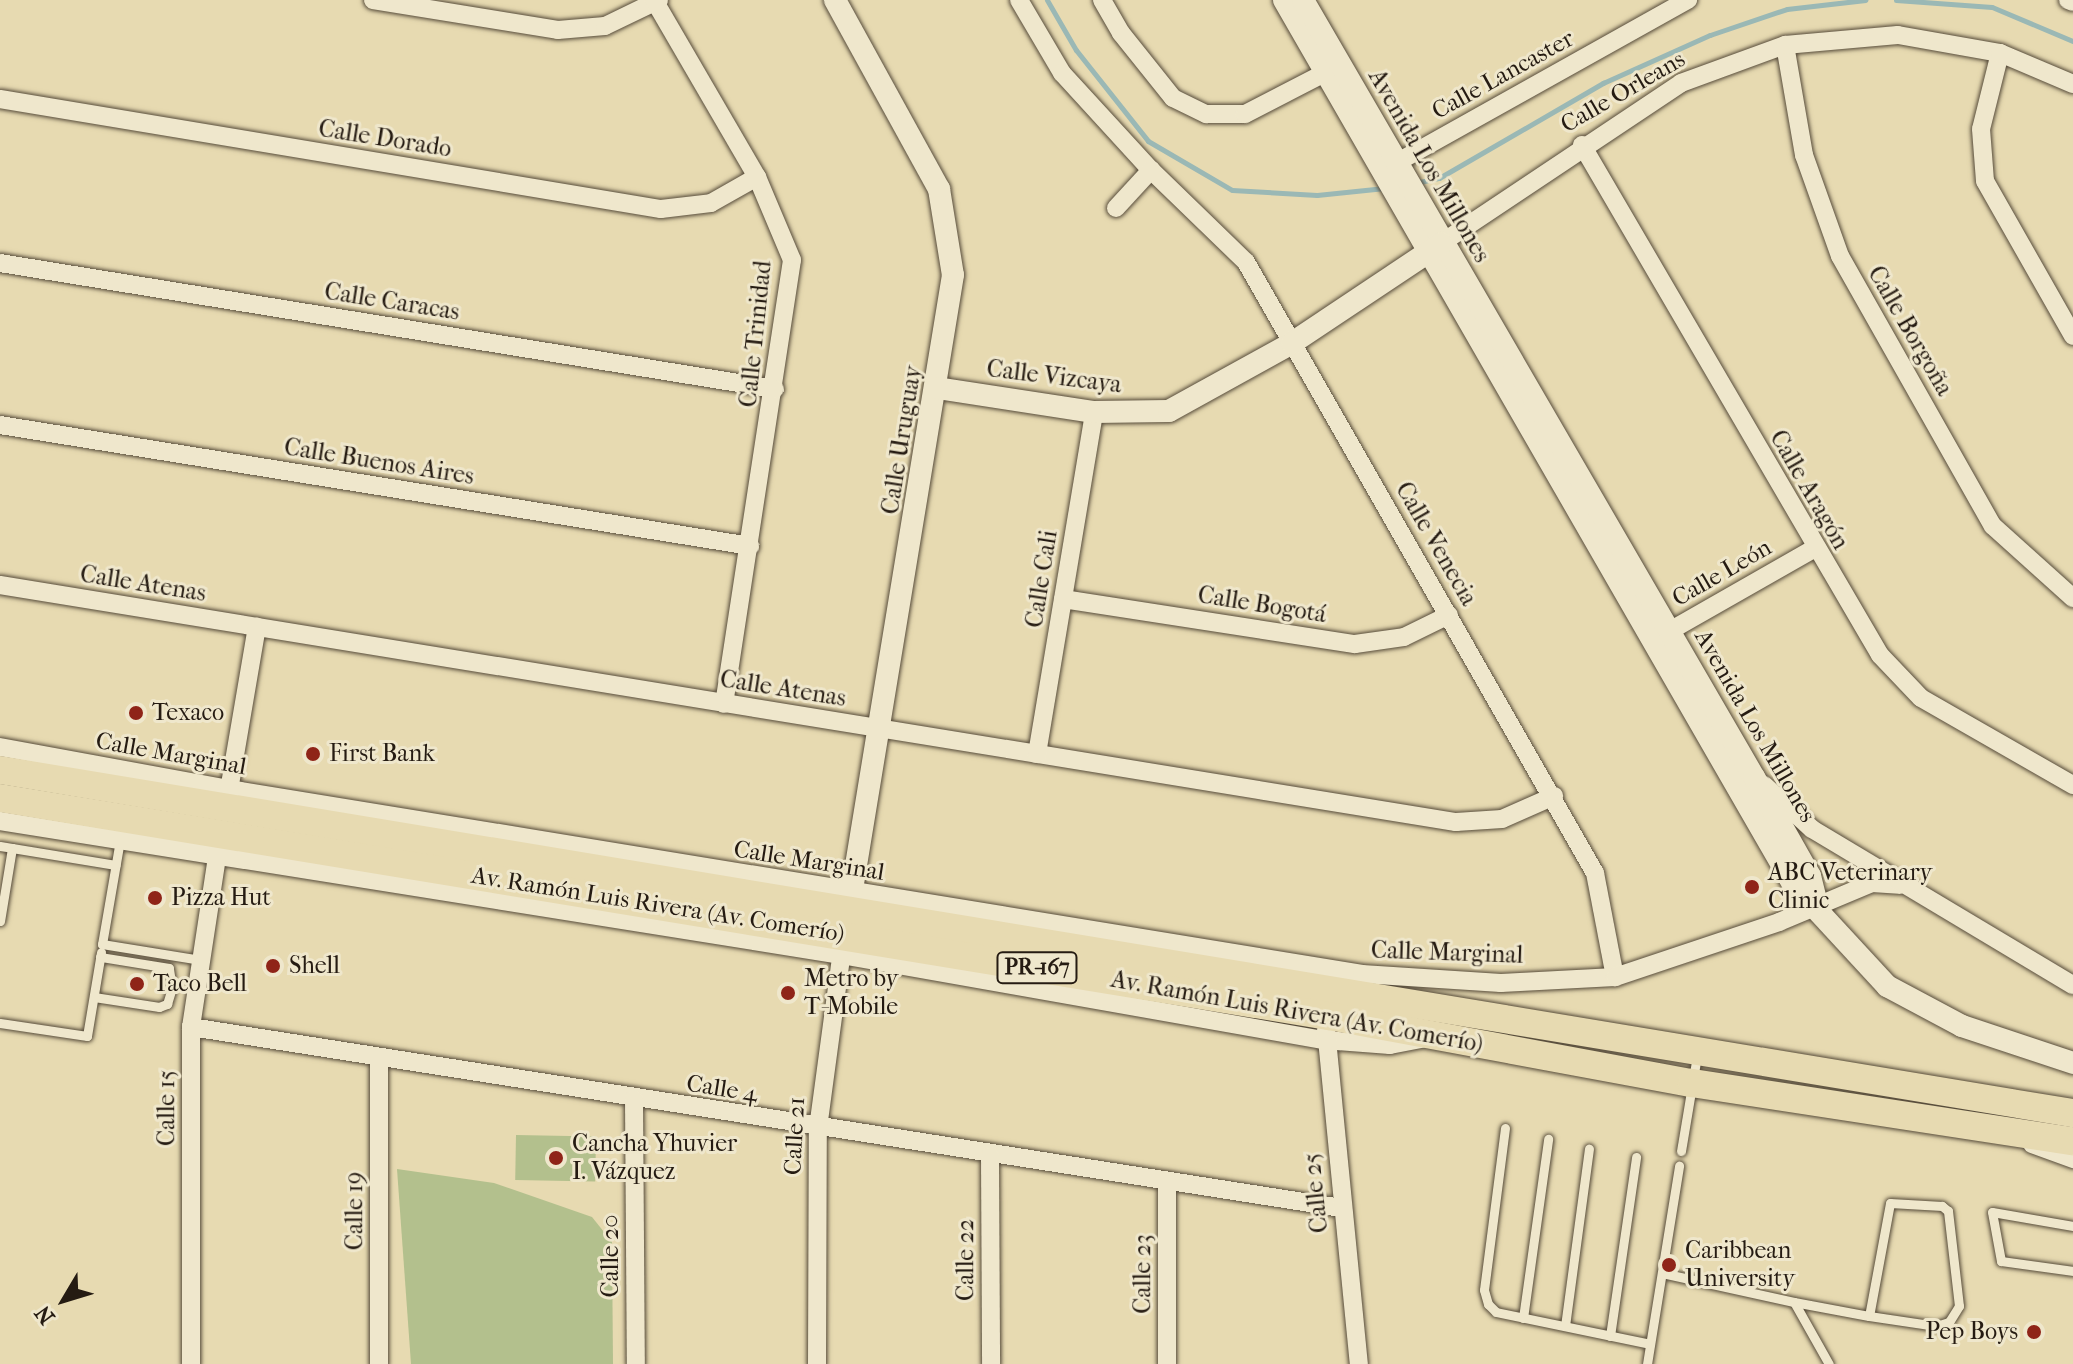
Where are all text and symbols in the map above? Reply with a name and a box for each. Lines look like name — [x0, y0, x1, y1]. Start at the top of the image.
street label: Calle Lancaster — [1427, 24, 1579, 126]
street label: Calle Orleans — [1556, 45, 1690, 139]
street label: Avenida Los Millones — [1362, 64, 1496, 268]
street label: Calle Dorado — [316, 114, 454, 164]
street label: Calle Trinidad — [734, 259, 778, 409]
street label: Calle Borgoña — [1861, 261, 1959, 401]
street label: Calle Caracas — [322, 277, 462, 327]
street label: Calle Vizcaya — [985, 354, 1123, 400]
street label: Calle Uruguay — [876, 364, 928, 516]
street label: Calle Aragón — [1763, 425, 1855, 555]
street label: Calle Buenos Aires — [282, 433, 476, 491]
street label: Calle Venecia — [1389, 477, 1483, 611]
street label: Calle Cali — [1020, 528, 1064, 630]
street label: Calle León — [1667, 533, 1777, 613]
street label: Calle Atenas — [78, 560, 208, 608]
street label: Calle Bogotá — [1196, 581, 1328, 629]
street label: Avenida Los Millones — [1688, 624, 1822, 828]
street label: Calle Atenas — [718, 665, 848, 713]
place label: Texaco — [152, 699, 224, 727]
marker: Texaco — [127, 704, 145, 722]
street label: Calle Marginal — [94, 727, 248, 781]
place label: First Bank — [329, 740, 435, 768]
marker: First Bank — [304, 745, 322, 763]
street label: Calle Marginal — [732, 835, 886, 887]
place label: ABC Veterinary Clinic — [1768, 859, 1932, 915]
street label: Av. Ramón Luis Rivera (Av. Comerío) — [469, 861, 847, 949]
marker: ABC Veterinary Clinic — [1743, 878, 1761, 896]
place label: Pizza Hut — [171, 884, 271, 912]
marker: Pizza Hut — [146, 889, 164, 907]
street label: Calle Marginal — [1370, 936, 1524, 970]
road number: PR-167 — [995, 950, 1079, 986]
place label: Shell — [289, 952, 340, 980]
marker: Shell — [264, 957, 282, 975]
place label: Metro by T-Mobile — [804, 965, 898, 1021]
street label: Av. Ramón Luis Rivera (Av. Comerío) — [1109, 965, 1485, 1059]
place label: Taco Bell — [153, 970, 247, 998]
marker: Taco Bell — [128, 975, 146, 993]
marker: Metro by T-Mobile — [779, 984, 797, 1002]
street label: Calle 4 — [684, 1069, 760, 1109]
street label: Calle 15 — [153, 1070, 181, 1146]
street label: Calle 21 — [779, 1096, 811, 1176]
place label: Cancha Yhuvier I. Vázquez — [572, 1130, 737, 1186]
marker: Cancha Yhuvier I. Vázquez — [547, 1149, 565, 1167]
street label: Calle 25 — [1297, 1152, 1335, 1234]
street label: Calle 19 — [341, 1172, 369, 1250]
street label: Calle 20 — [597, 1215, 625, 1297]
street label: Calle 22 — [952, 1219, 980, 1301]
street label: Calle 23 — [1129, 1234, 1157, 1314]
place label: Caribbean University — [1685, 1237, 1795, 1293]
marker: Caribbean University — [1660, 1256, 1678, 1274]
north arrow — [24, 1260, 104, 1340]
text: N — [30, 1300, 60, 1329]
place label: Pep Boys — [1925, 1318, 2018, 1346]
marker: Pep Boys — [2025, 1323, 2043, 1341]

